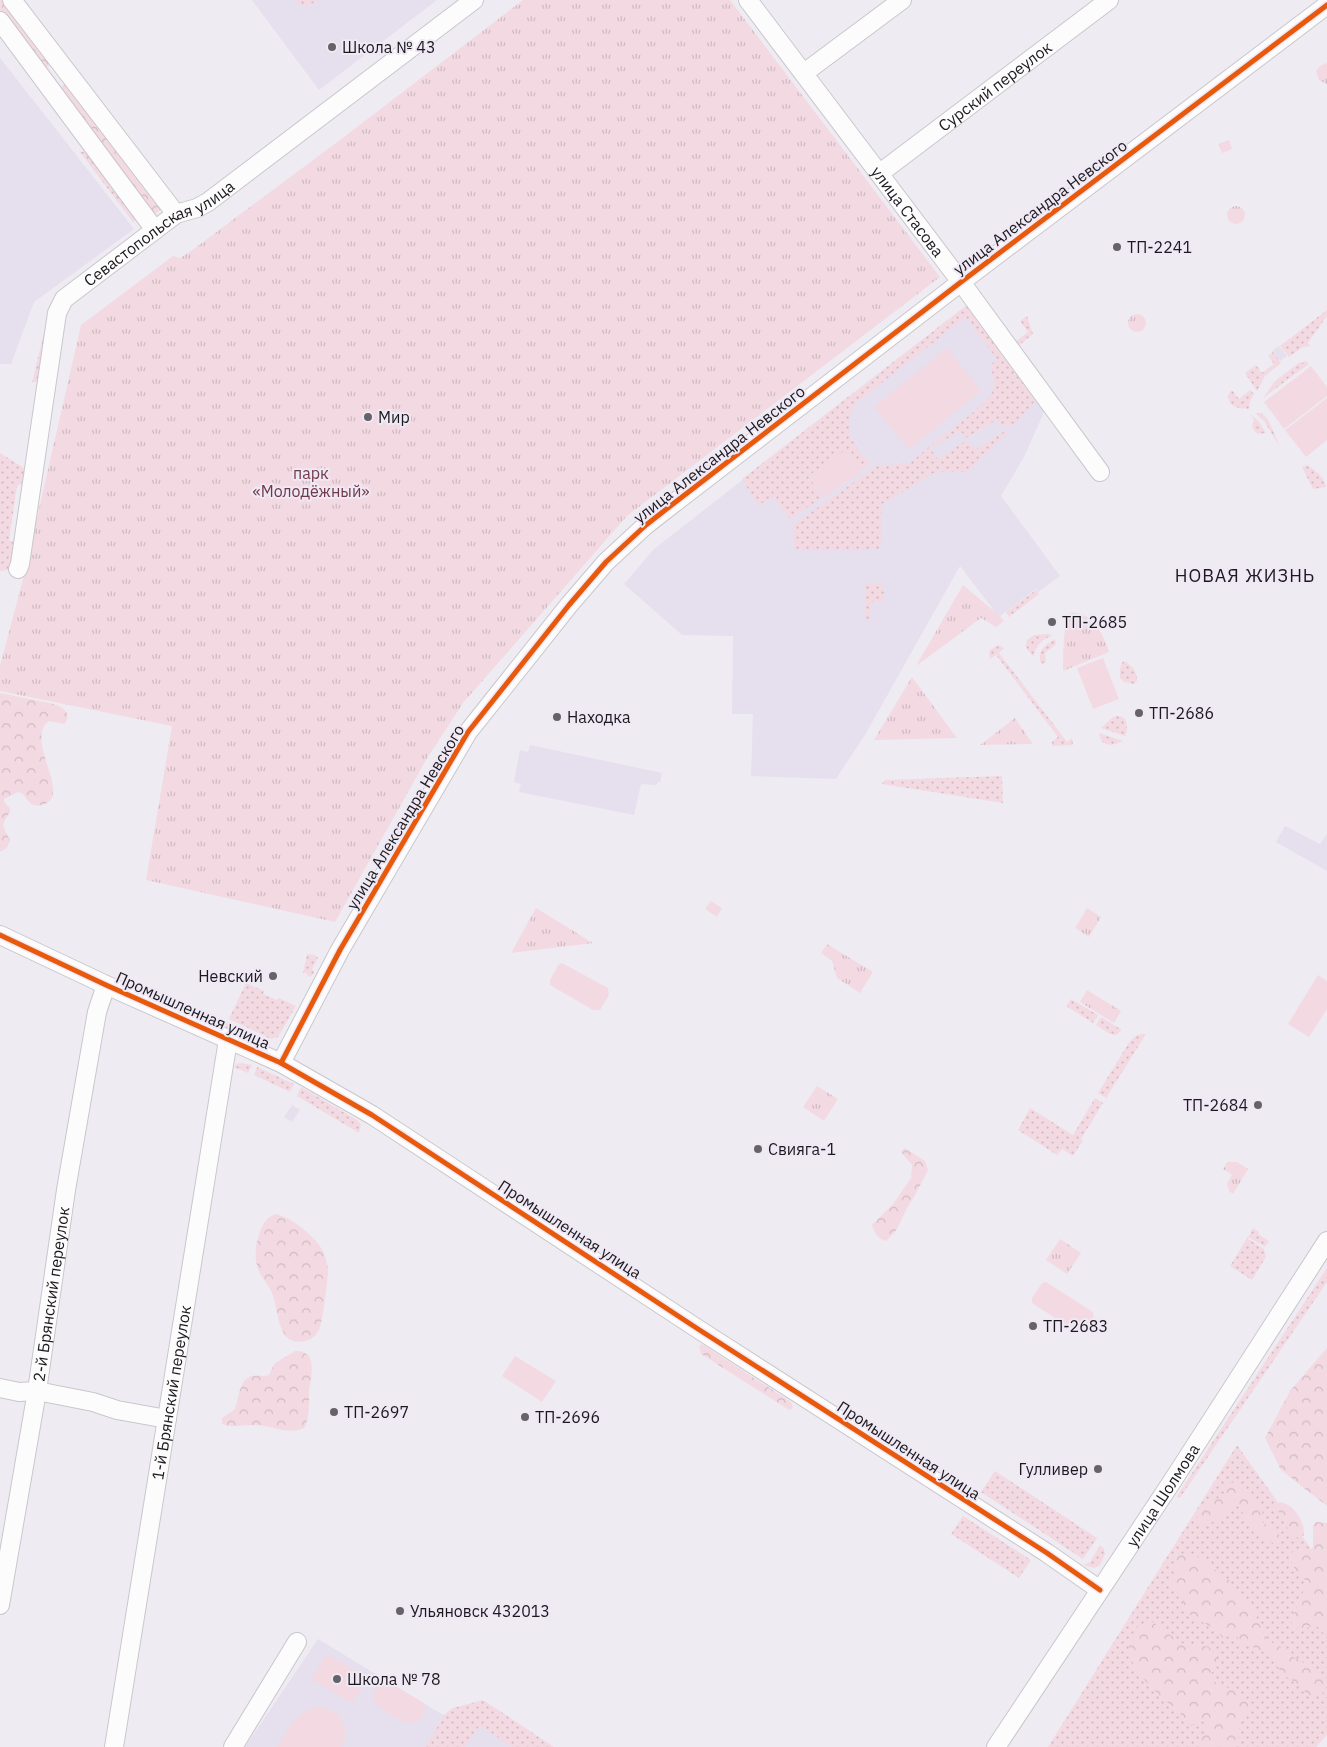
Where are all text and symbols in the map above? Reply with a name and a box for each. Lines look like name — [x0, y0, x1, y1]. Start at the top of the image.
place label: Школа № 43 — [342, 37, 436, 57]
street label: Сурский переулок — [934, 37, 1056, 136]
marker: Школа № 43 — [326, 41, 338, 53]
street label: улица Александра Невского — [949, 135, 1131, 279]
street label: улица Стасова — [867, 162, 949, 261]
street label: Севастопольская улица — [80, 175, 239, 290]
place label: ТП-2241 — [1127, 237, 1192, 257]
marker: ТП-2241 — [1111, 241, 1123, 253]
street label: улица Александра Невского — [629, 381, 809, 527]
place label: Мир — [378, 407, 410, 427]
marker: Мир — [362, 411, 374, 423]
park label: парк «Молодёжный» — [252, 463, 370, 501]
district label: НОВАЯ ЖИЗНЬ — [1175, 564, 1315, 587]
place label: ТП-2685 — [1062, 612, 1127, 632]
marker: ТП-2685 — [1046, 616, 1058, 628]
place label: ТП-2686 — [1149, 703, 1214, 723]
place label: Находка — [567, 707, 631, 727]
marker: ТП-2686 — [1133, 707, 1145, 719]
marker: Находка — [551, 711, 563, 723]
street label: улица Александра Невского — [342, 721, 468, 913]
place label: Невский — [198, 966, 263, 986]
street label: Промышленная улица — [113, 967, 274, 1053]
marker: Невский — [267, 970, 279, 982]
place label: ТП-2684 — [1183, 1095, 1248, 1115]
marker: ТП-2684 — [1252, 1099, 1264, 1111]
place label: Свияга-1 — [768, 1139, 836, 1159]
marker: Свияга-1 — [752, 1143, 764, 1155]
street label: Промышленная улица — [495, 1175, 646, 1283]
street label: 2-й Брянский переулок — [28, 1205, 74, 1383]
street label: 1-й Брянский переулок — [147, 1304, 195, 1481]
place label: ТП-2683 — [1043, 1316, 1108, 1336]
marker: ТП-2683 — [1027, 1320, 1039, 1332]
street label: Промышленная улица — [834, 1396, 985, 1504]
place label: ТП-2697 — [344, 1402, 409, 1422]
marker: ТП-2697 — [328, 1406, 340, 1418]
place label: ТП-2696 — [535, 1407, 600, 1427]
marker: ТП-2696 — [519, 1411, 531, 1423]
street label: улица Шолмова — [1122, 1440, 1204, 1550]
place label: Гулливер — [1018, 1459, 1088, 1479]
marker: Гулливер — [1092, 1463, 1104, 1475]
place label: Ульяновск 432013 — [410, 1601, 550, 1621]
marker: Ульяновск 432013 — [394, 1605, 406, 1617]
place label: Школа № 78 — [347, 1669, 441, 1689]
marker: Школа № 78 — [331, 1673, 343, 1685]

